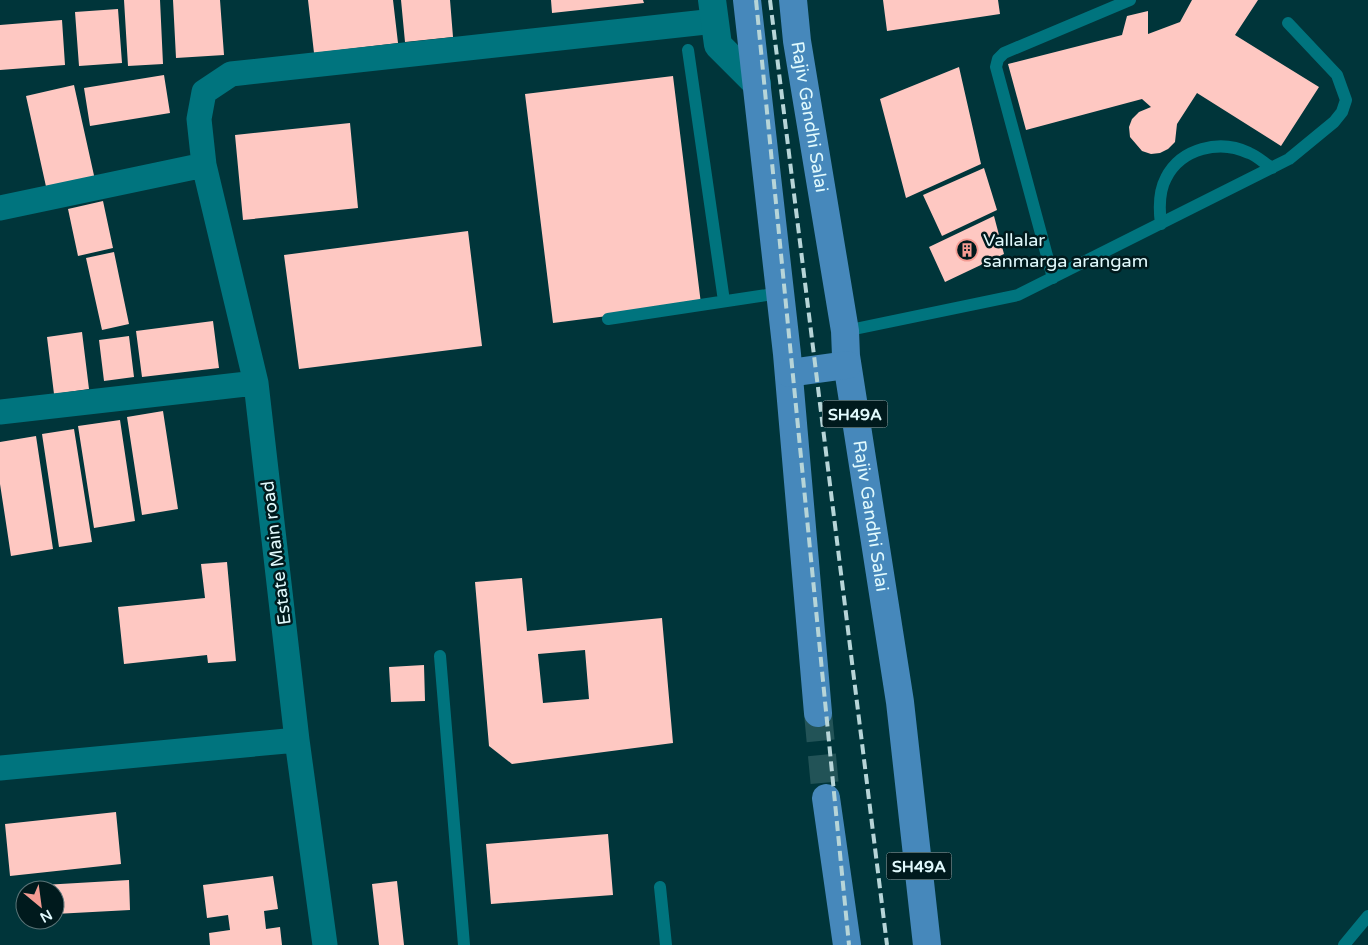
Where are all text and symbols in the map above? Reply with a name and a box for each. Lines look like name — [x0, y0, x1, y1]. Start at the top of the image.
street label: Rajiv Gandhi Salai — [786, 40, 833, 194]
place label: Vallalar sanmarga arangam — [983, 229, 1148, 272]
building icon: Vallalar sanmarga arangam — [955, 238, 979, 262]
road number: SH49A — [822, 400, 888, 428]
street label: Rajiv Gandhi Salai — [848, 439, 894, 593]
street label: Estate Main road — [256, 480, 296, 626]
road number: SH49A — [886, 852, 952, 879]
north arrow — [15, 880, 65, 930]
text: N — [37, 906, 55, 926]

